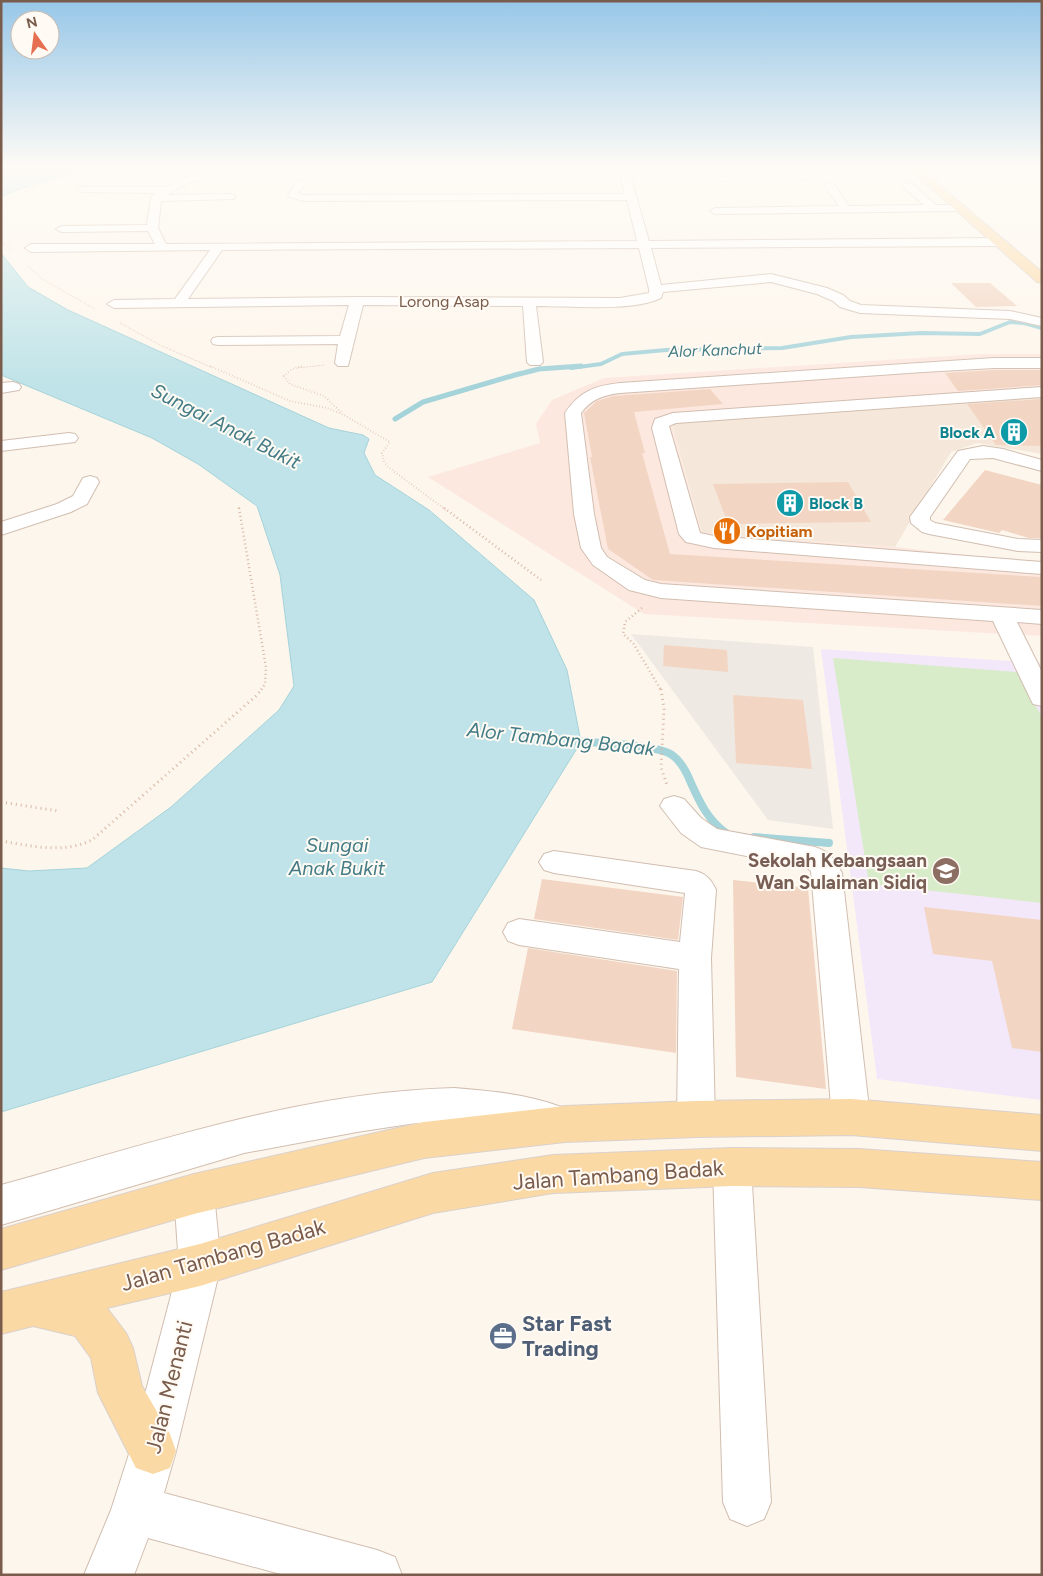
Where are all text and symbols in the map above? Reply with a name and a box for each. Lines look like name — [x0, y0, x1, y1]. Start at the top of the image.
north arrow — [10, 10, 60, 60]
text: N — [25, 13, 39, 32]
street label: Lorong Asap — [399, 292, 489, 311]
water label: Alor Kanchut — [667, 339, 763, 361]
water label: Sungai Anak Bukit — [147, 378, 305, 474]
building icon: Block A — [999, 417, 1029, 447]
place label: Block A — [939, 423, 996, 442]
building icon: Block B — [775, 488, 805, 518]
place label: Block B — [809, 494, 863, 513]
restaurant icon: Kopitiam — [712, 516, 742, 546]
place label: Kopitiam — [746, 522, 812, 541]
water label: Alor Tambang Badak — [465, 717, 657, 761]
water label: Sungai Anak Bukit — [288, 833, 386, 880]
place label: Sekolah Kebangsaan Wan Sulaiman Sidiq — [748, 849, 927, 894]
school or university icon: Sekolah Kebangsaan Wan Sulaiman Sidiq — [931, 856, 961, 886]
street label: Jalan Tambang Badak — [512, 1154, 725, 1196]
street label: Jalan Tambang Badak — [118, 1213, 329, 1297]
place label: Star Fast Trading — [522, 1310, 612, 1362]
street label: Jalan Menanti — [139, 1318, 199, 1456]
office icon: Star Fast Trading — [488, 1321, 518, 1351]

